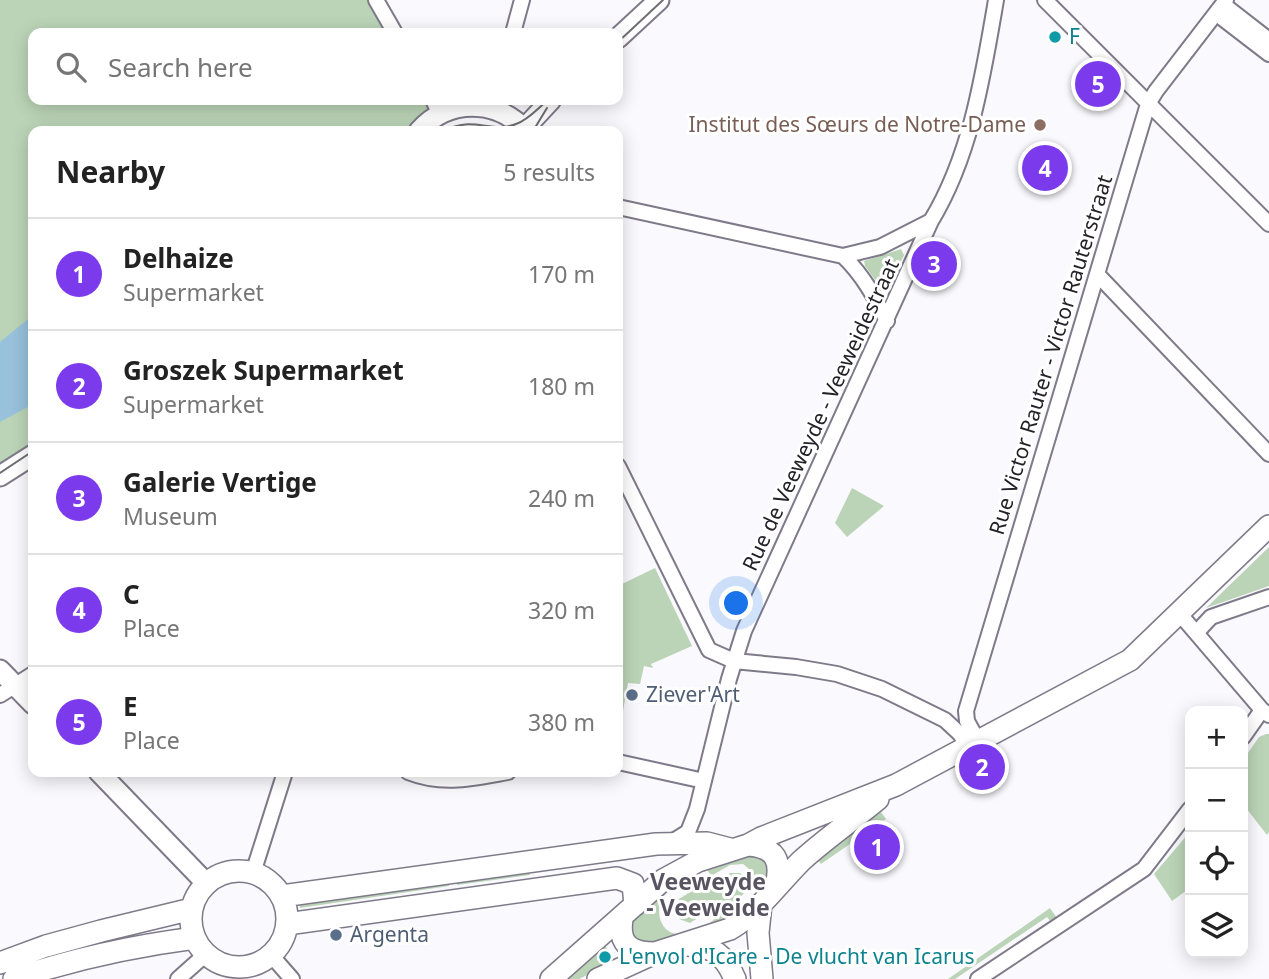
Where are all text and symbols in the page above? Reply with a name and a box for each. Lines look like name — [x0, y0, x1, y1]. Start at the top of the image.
place label: F — [1069, 22, 1080, 50]
search box — [28, 28, 623, 105]
marker: F — [1047, 29, 1063, 45]
icon: search — [52, 48, 90, 86]
text: Search here — [108, 49, 253, 85]
pin: 5 — [1075, 58, 1121, 110]
place label: Institut des Sœurs de Notre-Dame — [688, 110, 1026, 138]
marker: Institut des Sœurs de Notre-Dame — [1032, 117, 1048, 133]
pin: 4 — [1022, 142, 1068, 194]
text: Nearby — [56, 151, 165, 192]
text: 5 results — [503, 156, 595, 188]
street label: Rue Victor Rauter - Victor Rauterstraat — [982, 171, 1118, 538]
pin: 3 — [911, 238, 957, 290]
text: Delhaize — [123, 240, 234, 276]
street label: Rue de Veeweyde - Veeweidestraat — [735, 254, 905, 575]
text: 1 — [72, 258, 86, 290]
text: 170 m — [528, 258, 595, 290]
text: Supermarket — [123, 276, 264, 308]
text: Groszek Supermarket — [123, 352, 404, 388]
text: 2 — [72, 370, 86, 402]
text: 180 m — [528, 370, 595, 402]
text: Supermarket — [123, 388, 264, 420]
text: Galerie Vertige — [123, 464, 317, 500]
text: 3 — [72, 482, 86, 514]
text: 240 m — [528, 482, 595, 514]
text: Museum — [123, 500, 218, 532]
text: C — [123, 576, 140, 612]
your location — [719, 586, 753, 620]
text: 4 — [72, 594, 86, 626]
text: 320 m — [528, 594, 595, 626]
text: Place — [123, 612, 180, 644]
place label: Ziever'Art — [646, 680, 740, 708]
marker: Ziever'Art — [624, 687, 640, 703]
text: E — [123, 688, 138, 724]
text: 5 — [72, 706, 86, 738]
text: 380 m — [528, 706, 595, 738]
map controls — [1185, 706, 1248, 958]
button: + — [1185, 706, 1248, 769]
text: Place — [123, 724, 180, 756]
pin: 2 — [959, 741, 1005, 793]
button: − — [1185, 769, 1248, 832]
pin: 1 — [854, 821, 900, 873]
button: locate — [1185, 832, 1248, 895]
district label: Veeweyde - Veeweide — [646, 865, 770, 923]
button: layers — [1185, 895, 1248, 958]
place label: Argenta — [350, 920, 429, 948]
marker: Argenta — [328, 927, 344, 943]
place label: L'envol d'Icare - De vlucht van Icarus — [619, 942, 975, 970]
marker: L'envol d'Icare - De vlucht van Icarus — [597, 949, 613, 965]

